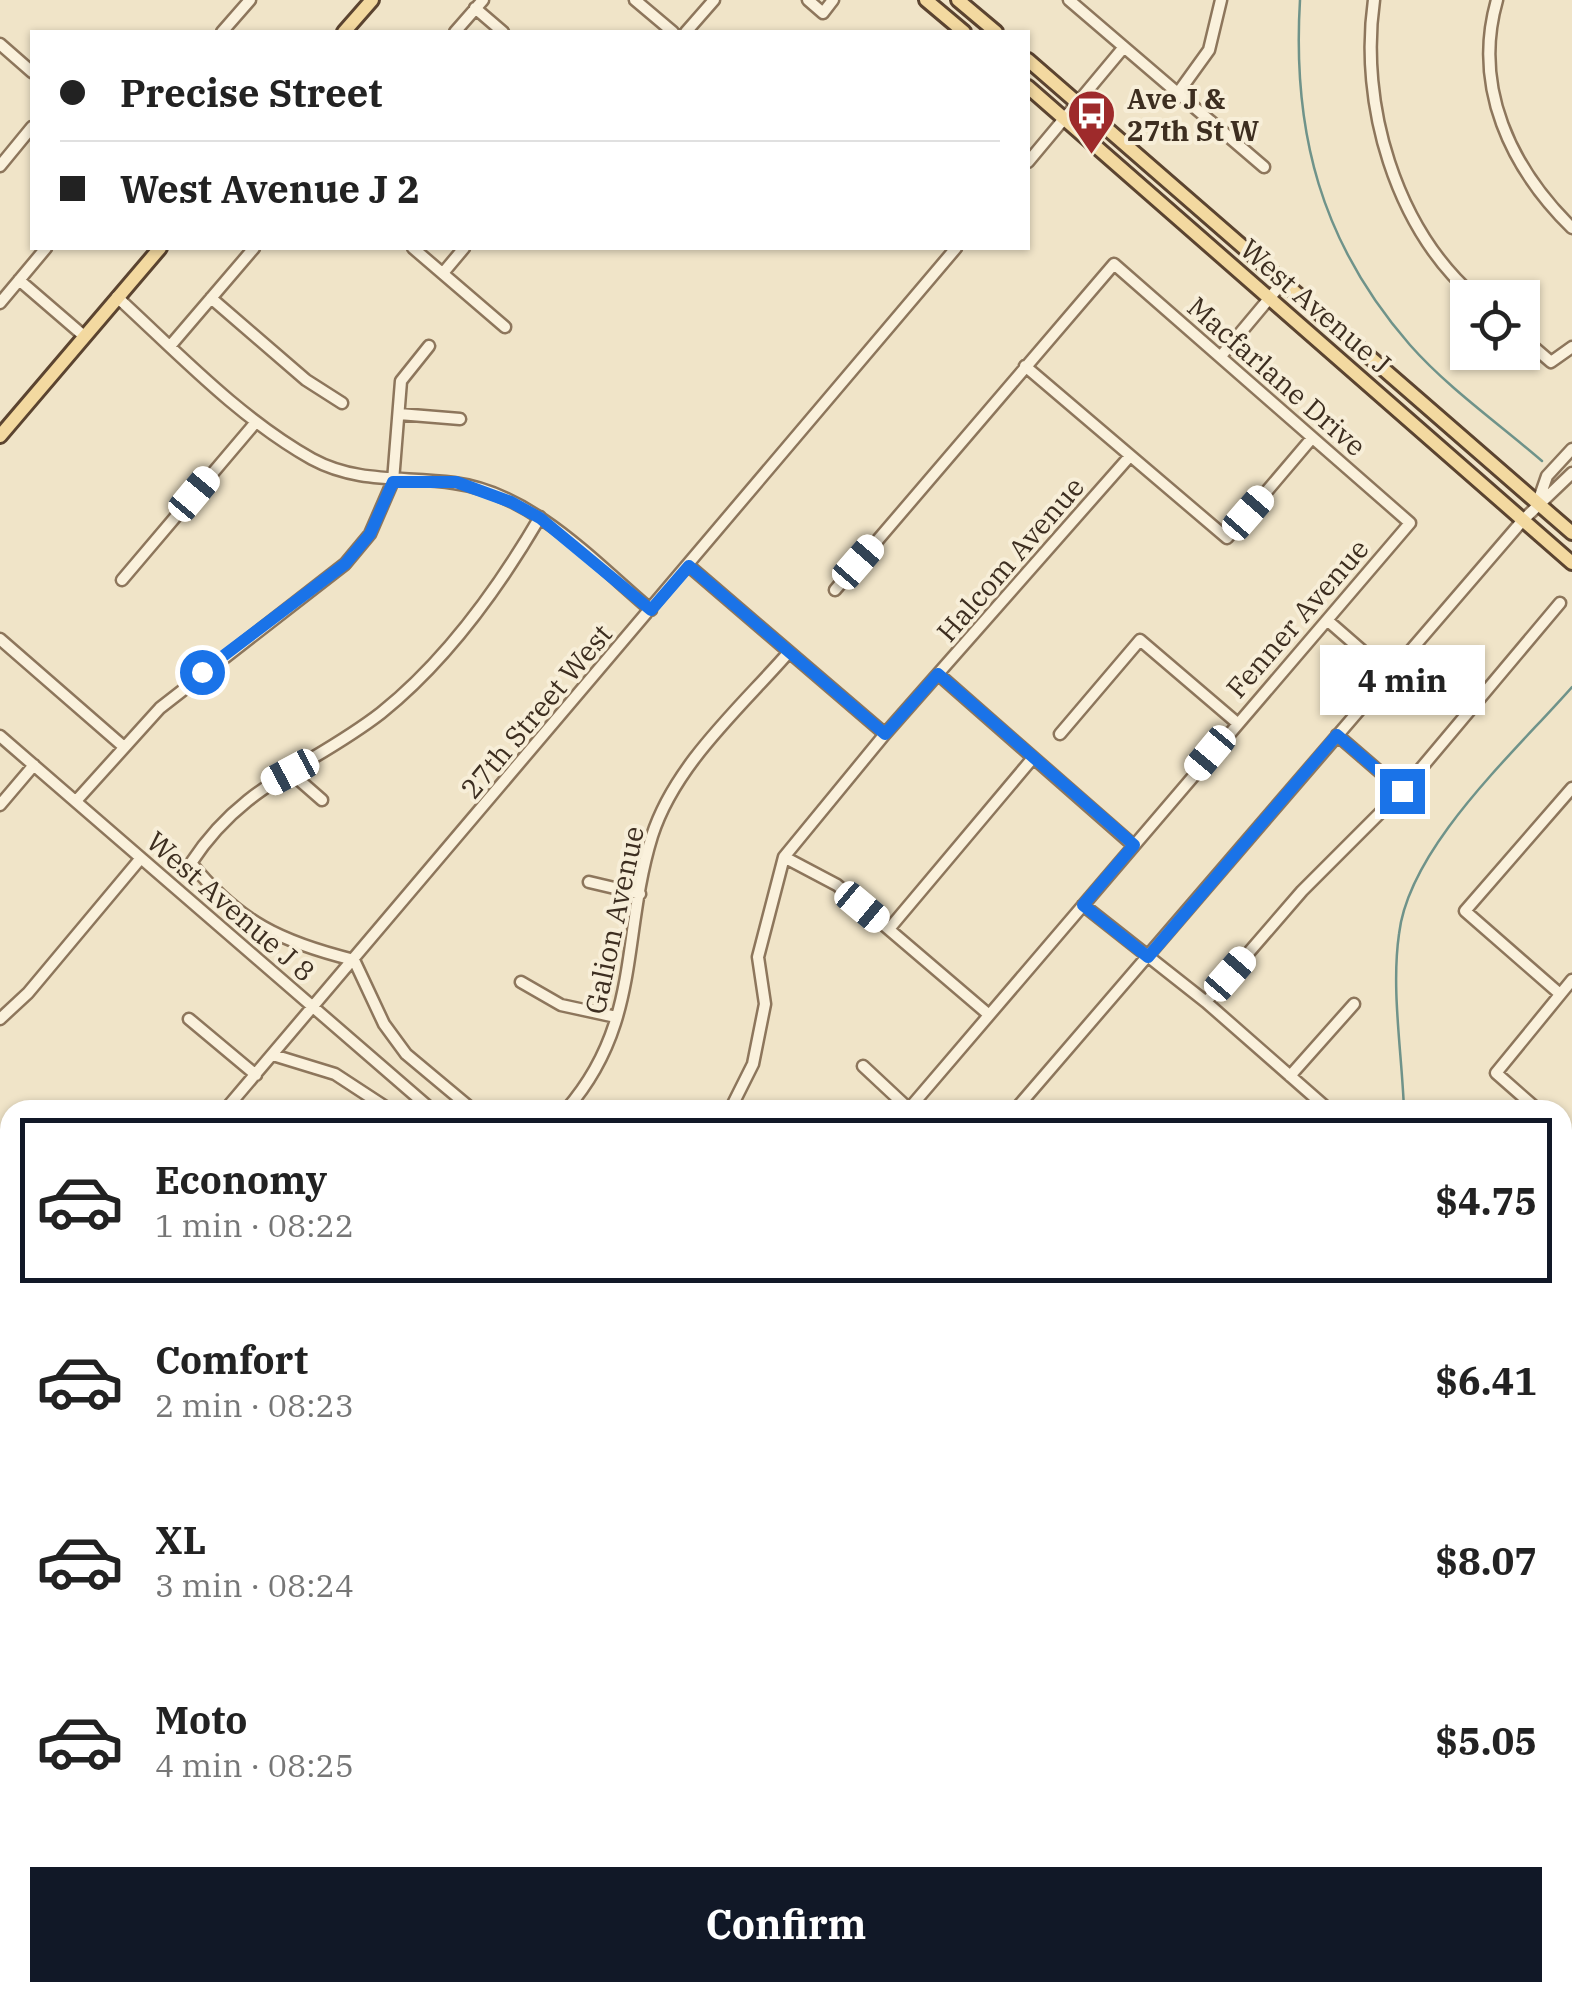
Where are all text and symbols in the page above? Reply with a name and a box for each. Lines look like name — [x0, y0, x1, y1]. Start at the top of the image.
text: Precise Street — [120, 68, 382, 117]
place label: Ave J & 27th St W — [1127, 80, 1259, 149]
bus stop icon: Ave J & 27th St W — [1066, 88, 1118, 156]
text: West Avenue J 2 — [120, 164, 420, 213]
street label: West Avenue J — [1233, 230, 1399, 382]
map controls — [1450, 280, 1540, 370]
button: locate — [1450, 280, 1540, 370]
street label: Macfarlane Drive — [1180, 288, 1374, 464]
car — [163, 461, 225, 527]
street label: Halcom Avenue — [928, 469, 1092, 649]
car — [1217, 481, 1279, 545]
car — [827, 530, 889, 594]
street label: Fenner Avenue — [1218, 531, 1376, 705]
street label: 27th Street West — [452, 616, 620, 806]
callout: 4 min — [1320, 646, 1484, 716]
route start — [180, 650, 225, 695]
text: 4 min — [1358, 659, 1447, 701]
car — [1179, 720, 1241, 786]
car — [256, 745, 324, 799]
route end — [1380, 769, 1425, 814]
street label: Galion Avenue — [576, 822, 652, 1018]
street label: West Avenue J 8 — [139, 823, 323, 989]
car — [829, 876, 895, 938]
car — [1199, 942, 1261, 1006]
text: Economy — [155, 1155, 327, 1204]
icon: car — [35, 1156, 125, 1246]
text: $4.75 — [1435, 1176, 1537, 1225]
text: 1 min · 08:22 — [155, 1204, 354, 1246]
text: Comfort — [155, 1335, 308, 1384]
icon: car — [35, 1336, 125, 1426]
text: $6.41 — [1435, 1356, 1537, 1405]
text: 2 min · 08:23 — [155, 1384, 354, 1426]
text: XL — [155, 1515, 206, 1564]
icon: car — [35, 1516, 125, 1606]
text: $8.07 — [1435, 1536, 1537, 1585]
text: 3 min · 08:24 — [155, 1564, 354, 1606]
text: Moto — [155, 1695, 247, 1744]
icon: car — [35, 1696, 125, 1786]
text: $5.05 — [1435, 1716, 1537, 1765]
text: 4 min · 08:25 — [155, 1744, 354, 1786]
button: Confirm — [30, 1867, 1542, 1982]

